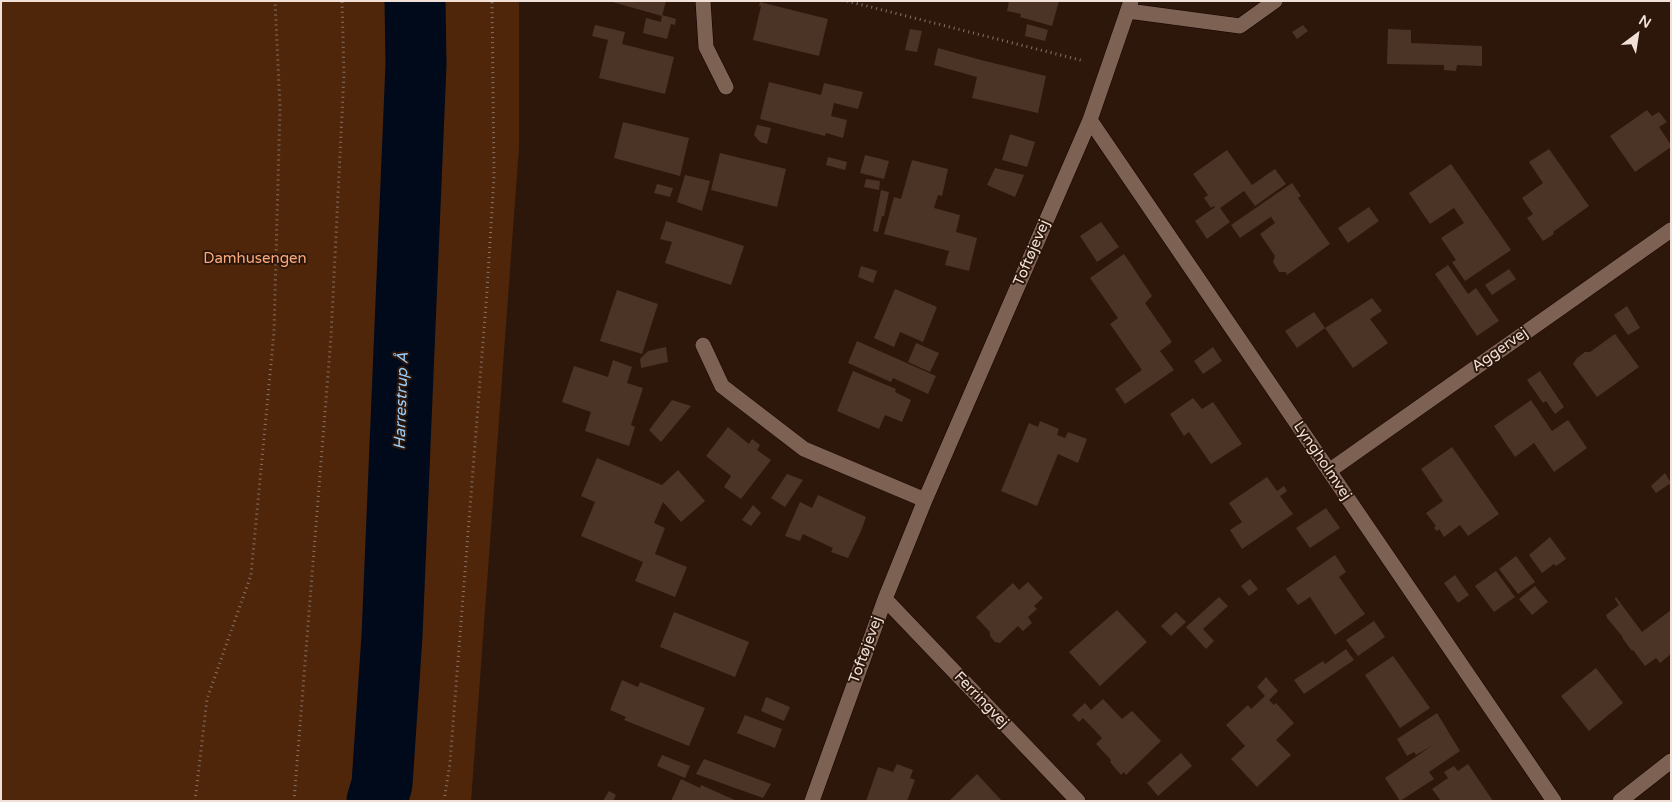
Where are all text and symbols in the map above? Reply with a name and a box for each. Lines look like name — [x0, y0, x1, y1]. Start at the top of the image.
north arrow — [1612, 10, 1662, 60]
text: N — [1636, 12, 1654, 32]
street label: Toftøjevej — [1010, 217, 1054, 289]
park label: Damhusengen — [203, 250, 307, 268]
street label: Aggervej — [1468, 324, 1532, 376]
water label: Harrestrup Å — [391, 352, 413, 450]
street label: Lyngholmvej — [1289, 418, 1355, 504]
street label: Toftøjevej — [846, 614, 886, 686]
street label: Ferringvej — [950, 668, 1012, 732]

